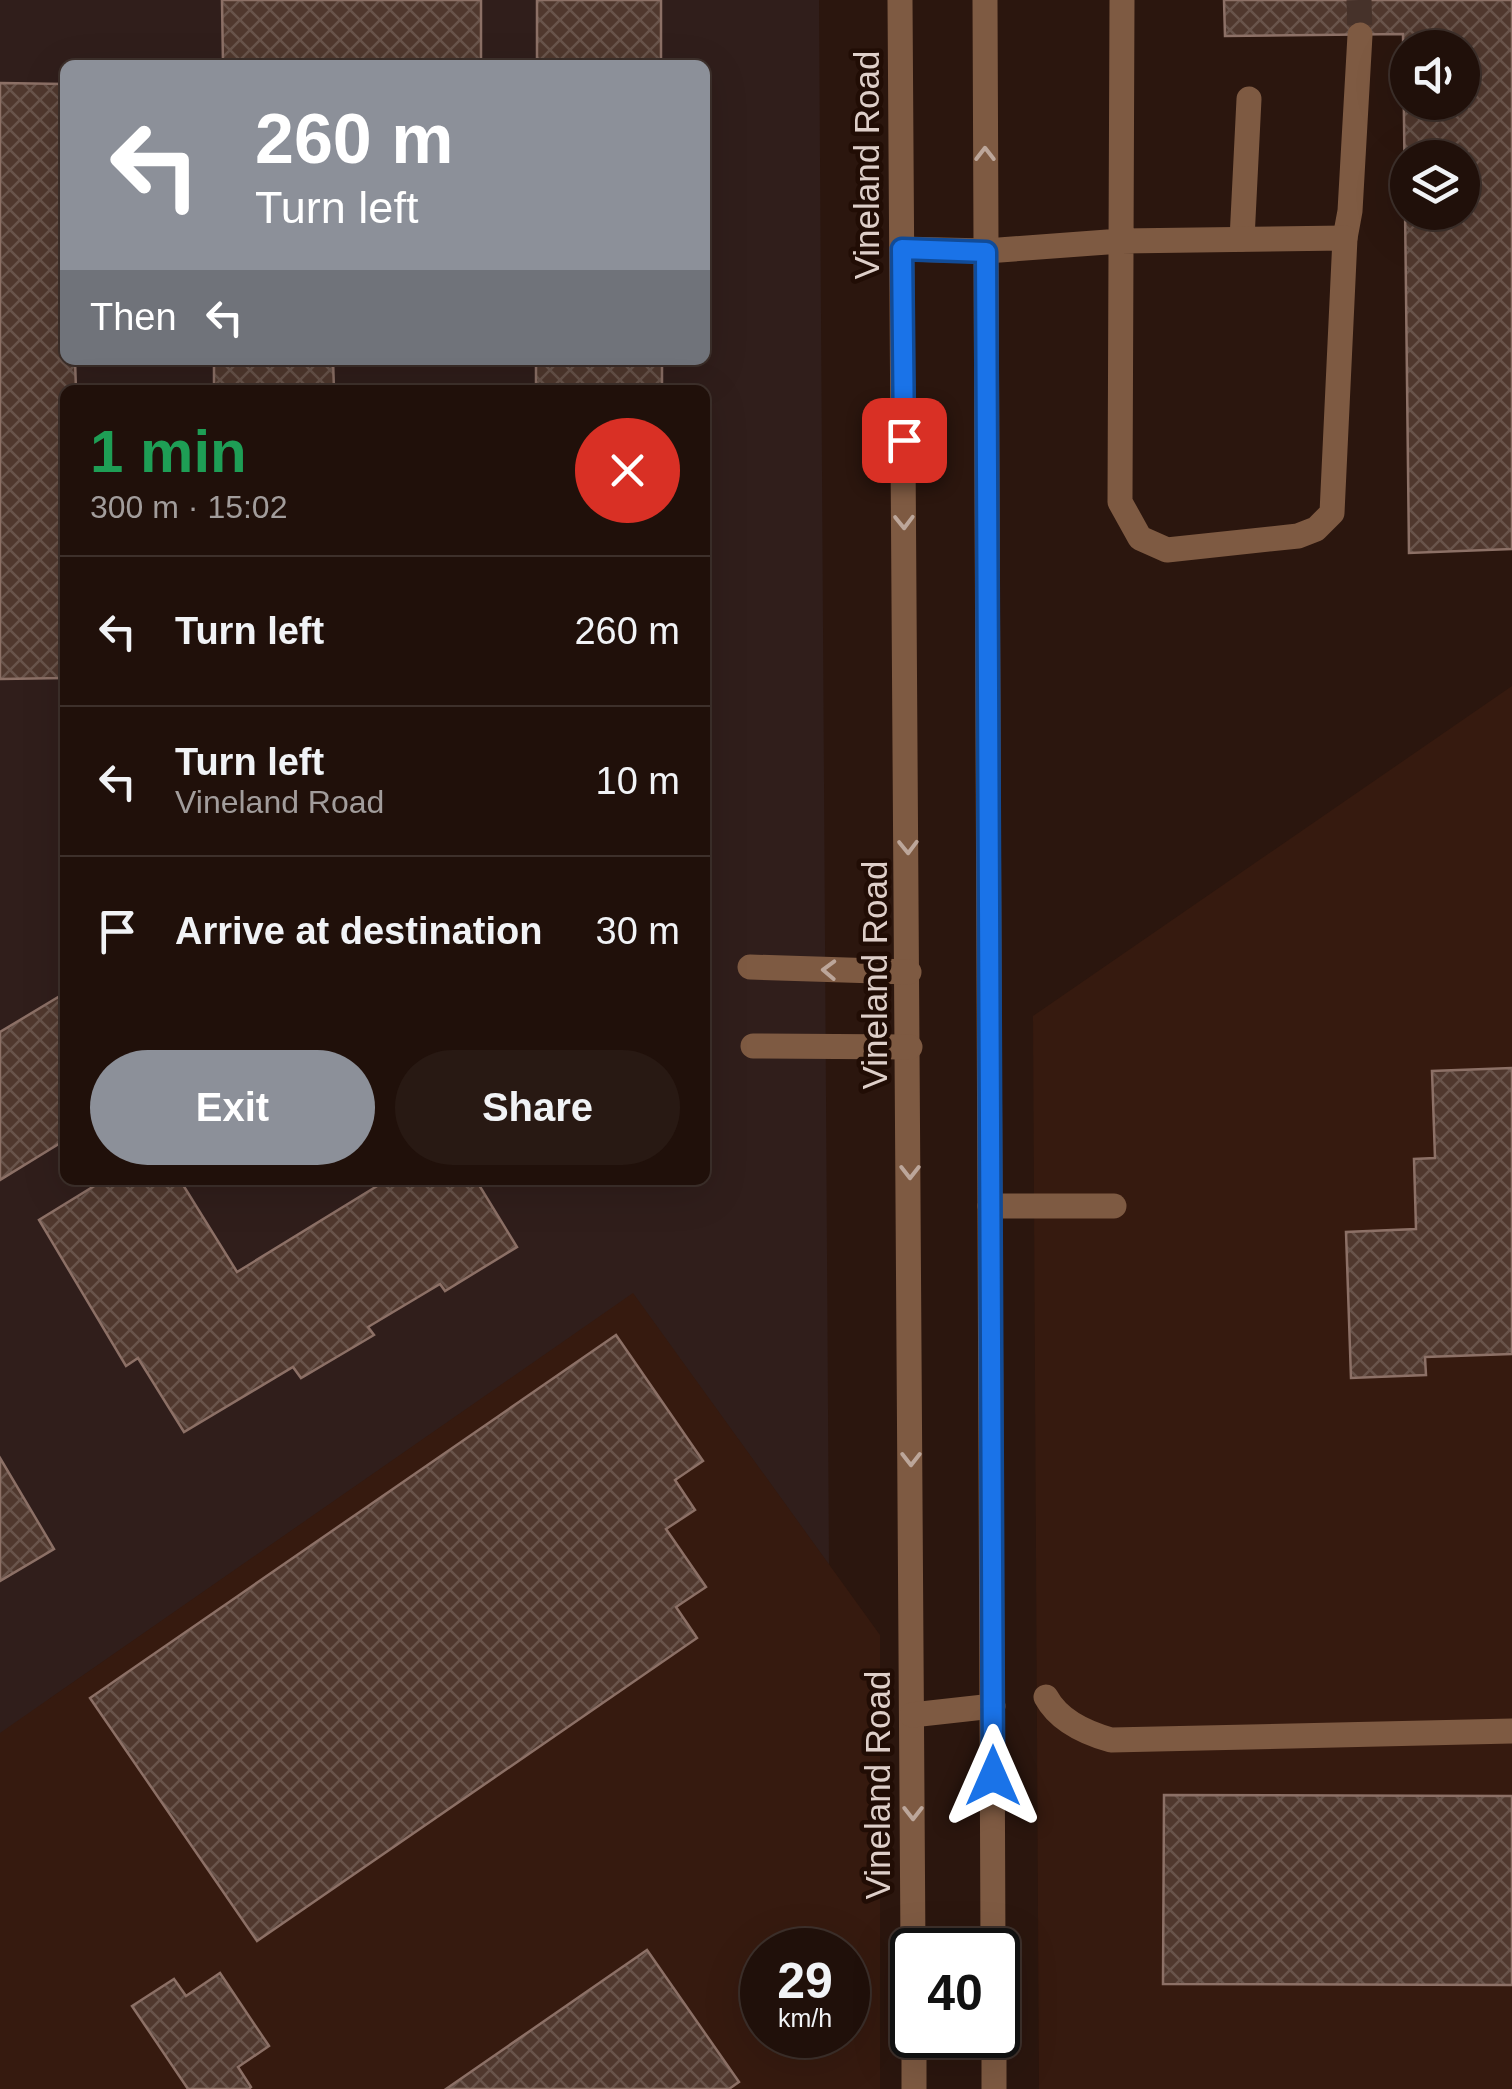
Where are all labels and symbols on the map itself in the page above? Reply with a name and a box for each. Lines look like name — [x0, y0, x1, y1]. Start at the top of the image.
street label: Vineland Road — [847, 51, 886, 280]
one-way arrow — [975, 145, 996, 161]
pin — [862, 398, 947, 483]
one-way arrow — [894, 514, 915, 530]
one-way arrow — [897, 839, 918, 855]
street label: Vineland Road — [855, 861, 894, 1090]
one-way arrow — [821, 959, 837, 980]
one-way arrow — [899, 1164, 921, 1180]
one-way arrow — [900, 1452, 922, 1467]
street label: Vineland Road — [858, 1671, 897, 1900]
position arrow — [941, 1724, 1045, 1828]
one-way arrow — [902, 1805, 923, 1821]
speed limit sign: 40 — [890, 1928, 1020, 2058]

